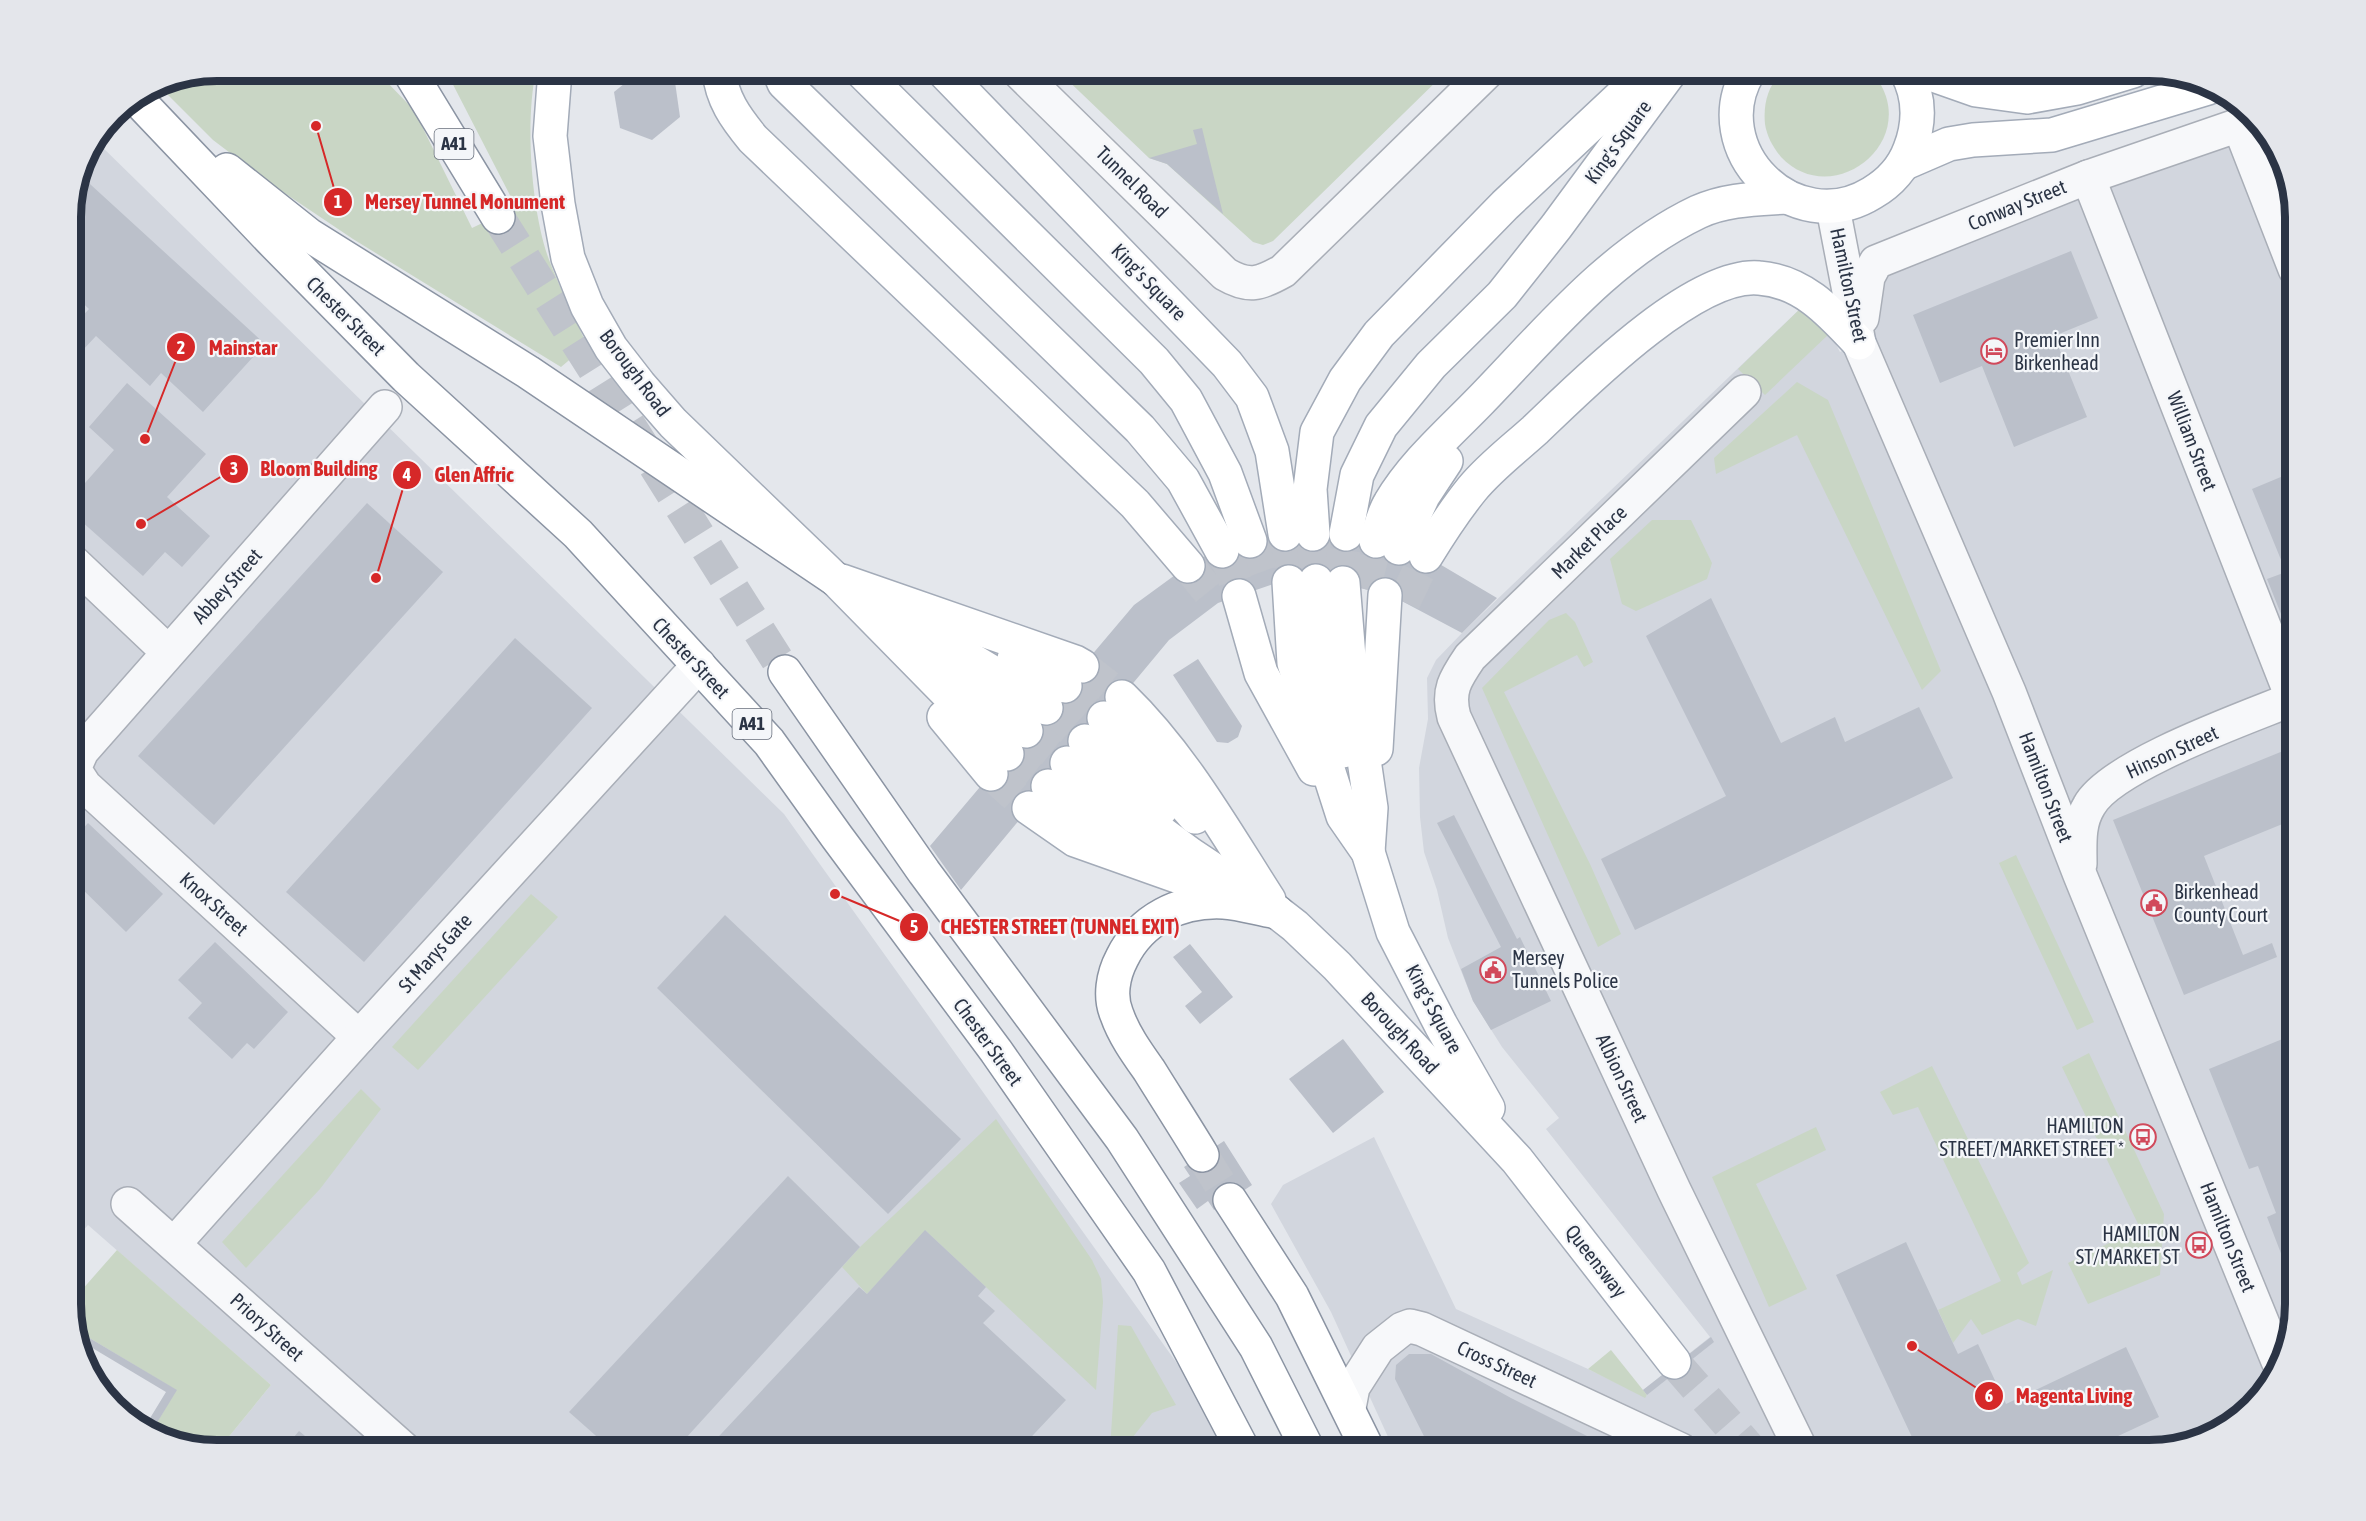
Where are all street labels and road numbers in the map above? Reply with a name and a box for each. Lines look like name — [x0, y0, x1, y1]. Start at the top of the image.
street label: King's Square — [1580, 95, 1656, 188]
road number: A41 — [434, 129, 474, 159]
street label: Tunnel Road — [1092, 141, 1173, 222]
street label: Conway Street — [1964, 174, 2070, 235]
street label: Hamilton Street — [1826, 226, 1873, 344]
street label: King's Square — [1107, 239, 1192, 325]
street label: Chester Street — [302, 271, 391, 360]
street label: Borough Road — [595, 325, 676, 421]
street label: William Street — [2163, 388, 2222, 494]
street label: Market Place — [1546, 500, 1631, 583]
street label: Abbey Street — [187, 543, 266, 628]
street label: Chester Street — [648, 613, 735, 703]
road number: A41 — [732, 709, 771, 739]
street label: Hinson Street — [2122, 720, 2222, 783]
street label: Hamilton Street — [2015, 728, 2078, 846]
street label: Knox Street — [176, 867, 253, 940]
street label: St Marys Gate — [393, 909, 476, 997]
street label: King's Square — [1401, 960, 1468, 1057]
street label: Borough Road — [1357, 987, 1444, 1078]
street label: Chester Street — [949, 994, 1028, 1090]
street label: Albion Street — [1592, 1030, 1653, 1126]
street label: Hamilton Street — [2196, 1178, 2261, 1295]
street label: Queensway — [1561, 1220, 1632, 1301]
street label: Priory Street — [226, 1288, 309, 1366]
street label: Cross Street — [1454, 1335, 1541, 1392]

